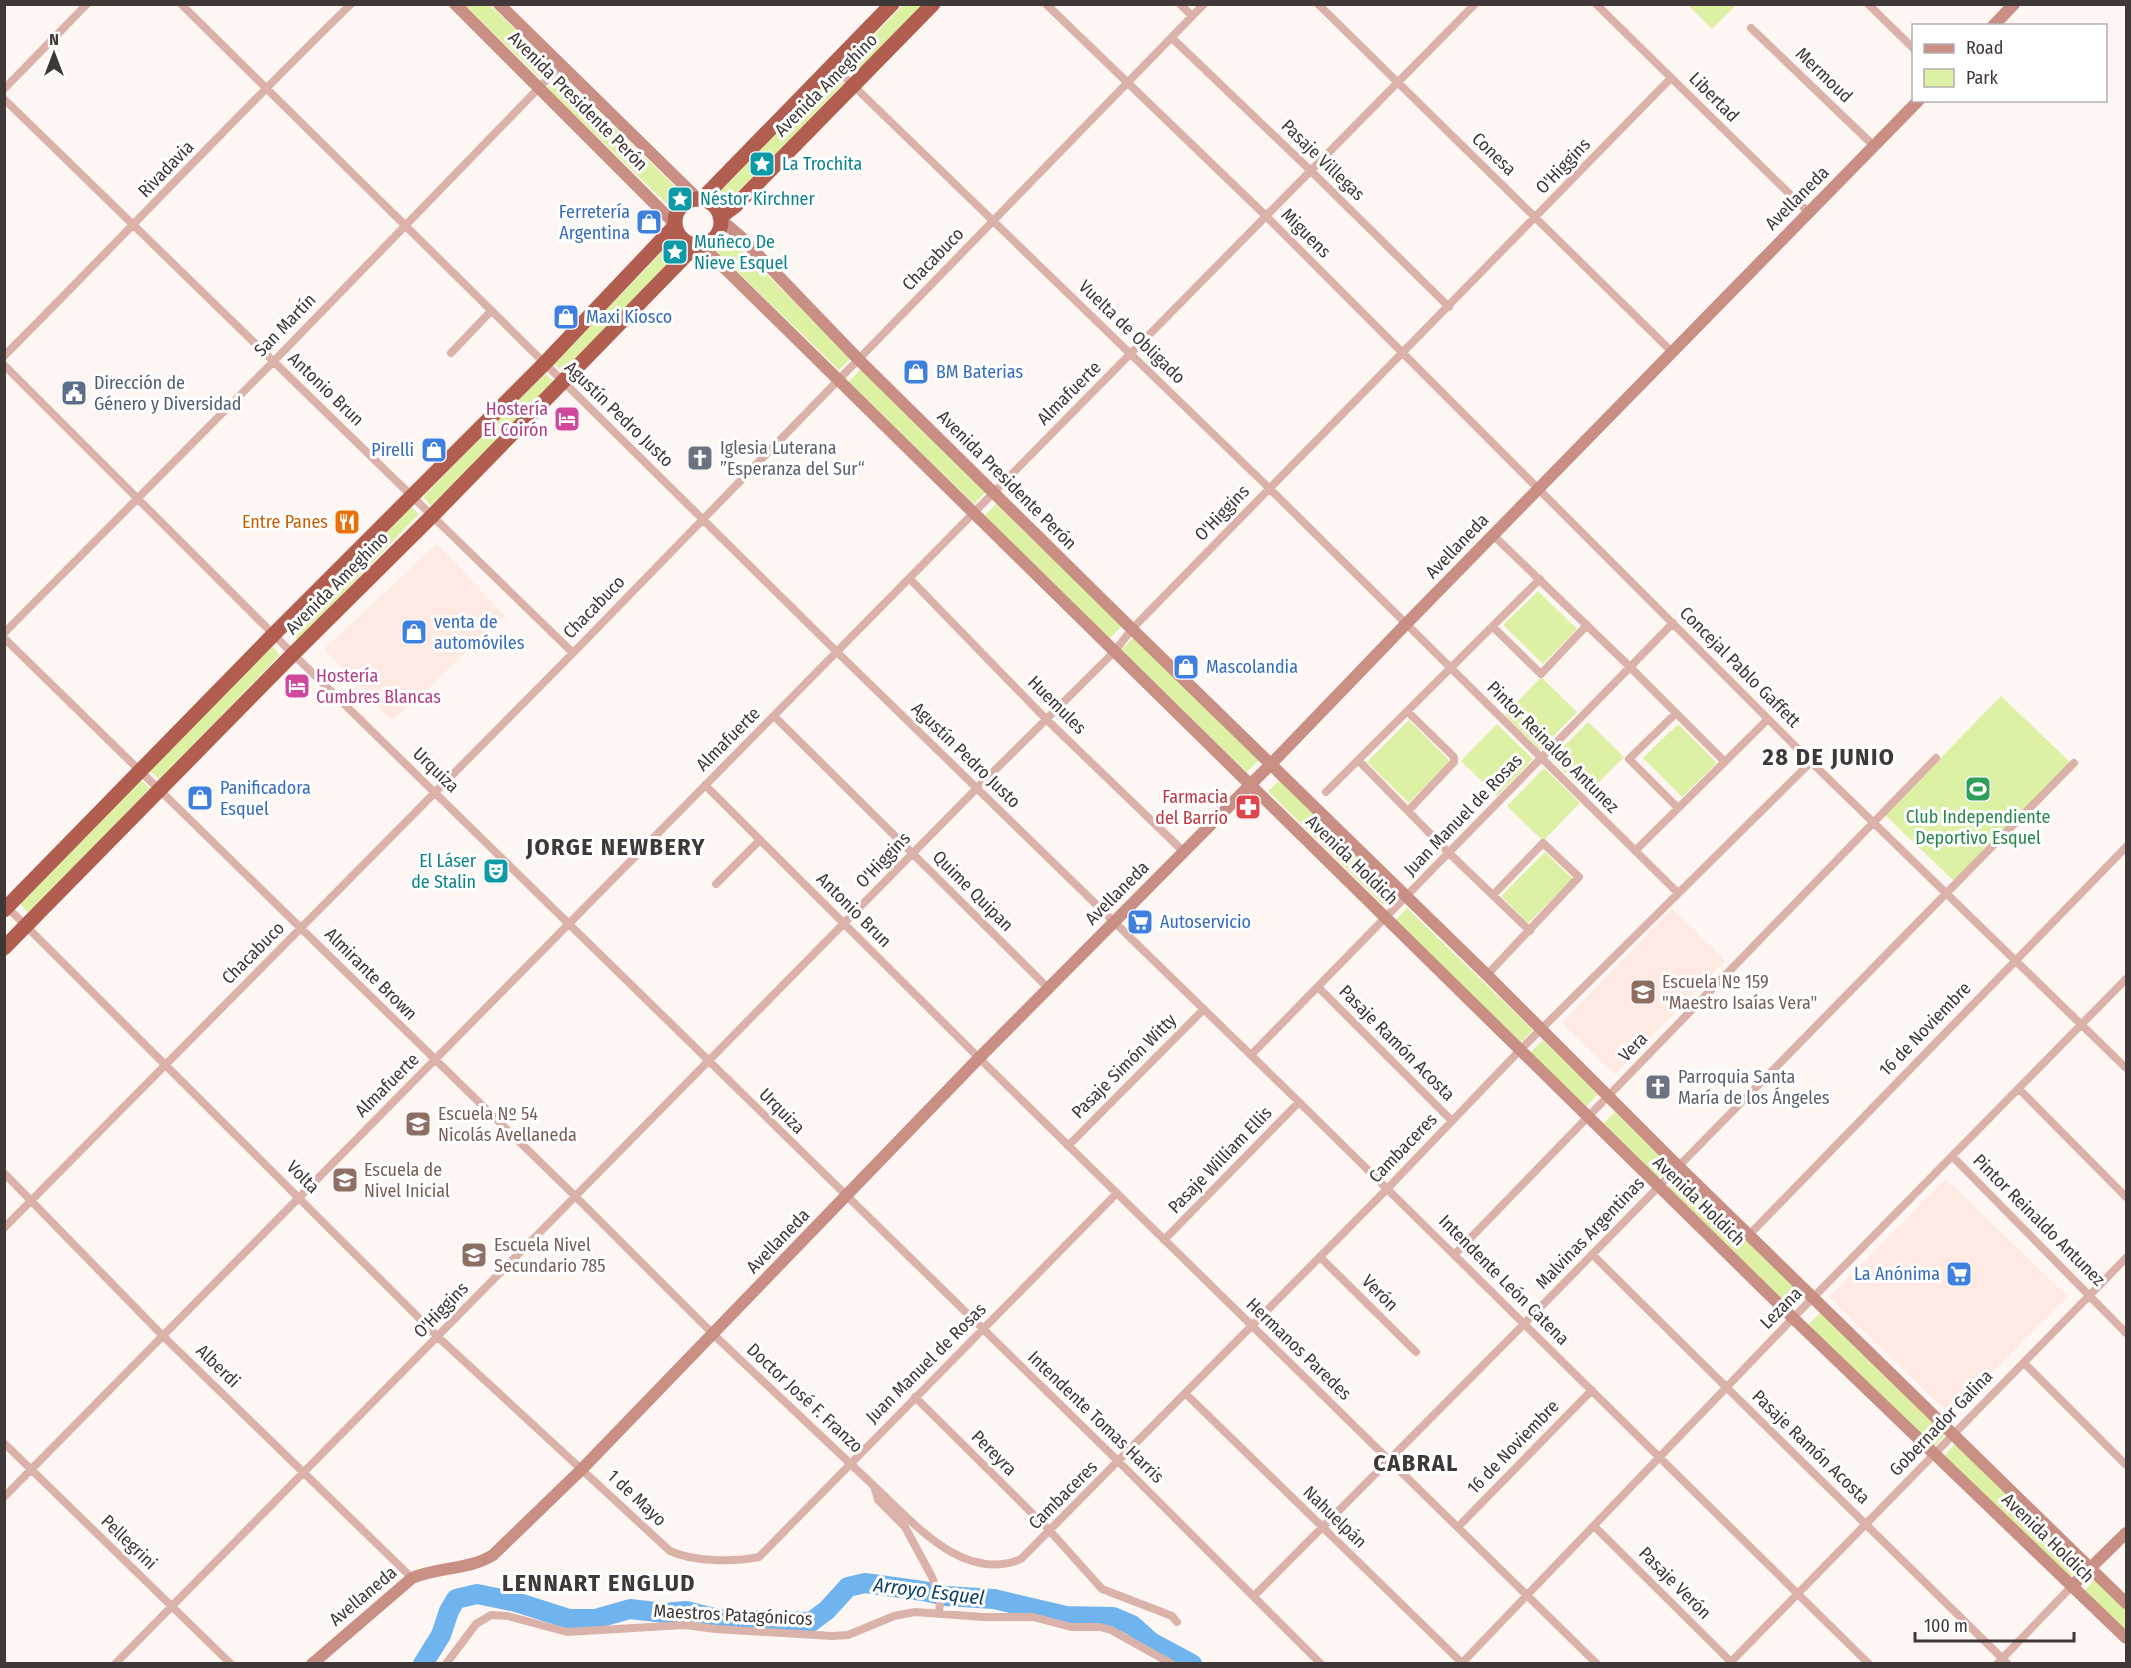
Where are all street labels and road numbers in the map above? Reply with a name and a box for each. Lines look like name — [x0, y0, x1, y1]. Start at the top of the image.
street label: Avenida Presidente Perón — [504, 27, 652, 175]
street label: Avenida Ameghino — [770, 29, 882, 141]
street label: Mermoud — [1791, 43, 1857, 107]
street label: Libertad — [1684, 67, 1744, 127]
street label: Pasaje Villegas — [1277, 115, 1370, 205]
street label: Conesa — [1467, 128, 1521, 180]
street label: O'Higgins — [1531, 133, 1595, 198]
street label: Rivadavia — [134, 136, 199, 202]
street label: Avellaneda — [1760, 161, 1834, 235]
street label: Miguens — [1277, 204, 1336, 263]
street label: Chacabuco — [897, 223, 969, 295]
street label: Vuelta de Obligado — [1074, 276, 1190, 388]
street label: San Martín — [250, 289, 320, 361]
street label: Antonio Brun — [284, 347, 368, 431]
street label: Agustín Pedro Justo — [560, 356, 678, 472]
street label: Almafuerte — [1032, 356, 1106, 430]
street label: Avenida Presidente Perón — [933, 406, 1081, 554]
street label: O'Higgins — [1190, 480, 1254, 545]
street label: Avellaneda — [1421, 509, 1493, 583]
street label: Avenida Ameghino — [281, 527, 393, 639]
street label: Chacabuco — [558, 571, 630, 643]
street label: Concejal Pablo Gaffett — [1675, 602, 1805, 732]
street label: Huemules — [1023, 671, 1091, 739]
street label: Pintor Reinaldo Antunez — [1482, 676, 1624, 818]
street label: Agustín Pedro Justo — [907, 697, 1025, 813]
street label: Almafuerte — [691, 702, 765, 776]
street label: Urquiza — [408, 743, 464, 797]
street label: Juan Manuel de Rosas — [1399, 749, 1527, 881]
street label: Avenida Holdich — [1301, 811, 1403, 909]
street label: O'Higgins — [851, 827, 915, 892]
street label: Quime Quipan — [928, 846, 1018, 936]
street label: Avellaneda — [1080, 856, 1154, 930]
street label: Antonio Brun — [812, 868, 896, 952]
street label: Chacabuco — [217, 917, 289, 989]
street label: Almirante Brown — [320, 923, 422, 1025]
street label: 16 de Noviembre — [1874, 977, 1976, 1081]
street label: Pasaje Ramón Acosta — [1334, 980, 1460, 1106]
street label: Pasaje Simón Witty — [1067, 1009, 1181, 1123]
street label: Vera — [1614, 1028, 1652, 1066]
street label: Almafuerte — [350, 1048, 424, 1122]
street label: Urquiza — [755, 1084, 810, 1139]
street label: Pasaje William Ellis — [1163, 1102, 1277, 1218]
street label: Cambaceres — [1364, 1108, 1442, 1187]
street label: Pintor Reinaldo Antunez — [1968, 1149, 2110, 1291]
street label: Avenida Holdich — [1648, 1152, 1750, 1250]
street label: Volta — [282, 1156, 324, 1198]
street label: Malvinas Argentinas — [1531, 1172, 1649, 1294]
street label: Avellaneda — [742, 1204, 814, 1278]
street label: Intendente León Catena — [1434, 1210, 1574, 1350]
street label: Verón — [1357, 1270, 1403, 1316]
street label: O'Higgins — [409, 1277, 473, 1342]
street label: Lezana — [1755, 1282, 1807, 1334]
street label: Hermanos Paredes — [1242, 1293, 1356, 1405]
street label: Juan Manuel de Rosas — [861, 1298, 991, 1428]
street label: Doctor José F. Franzo — [742, 1339, 868, 1457]
street label: Alberdi — [191, 1340, 245, 1392]
street label: Intendente Tomas Harris — [1023, 1346, 1169, 1488]
street label: Gobernador Galina — [1885, 1365, 1997, 1481]
street label: Pasaje Ramón Acosta — [1748, 1385, 1875, 1509]
street label: 16 de Noviembre — [1462, 1395, 1564, 1499]
street label: Pereyra — [967, 1426, 1021, 1480]
street label: Cambaceres — [1024, 1456, 1102, 1534]
street label: 1 de Mayo — [603, 1465, 671, 1531]
street label: Nahuelpán — [1299, 1481, 1371, 1553]
street label: Avenida Holdich — [1997, 1489, 2099, 1587]
street label: Pellegrini — [96, 1510, 162, 1574]
street label: Pasaje Verón — [1634, 1542, 1716, 1624]
street label: Avellaneda — [325, 1561, 401, 1631]
street label: Maestros Patagónicos — [653, 1600, 813, 1630]

